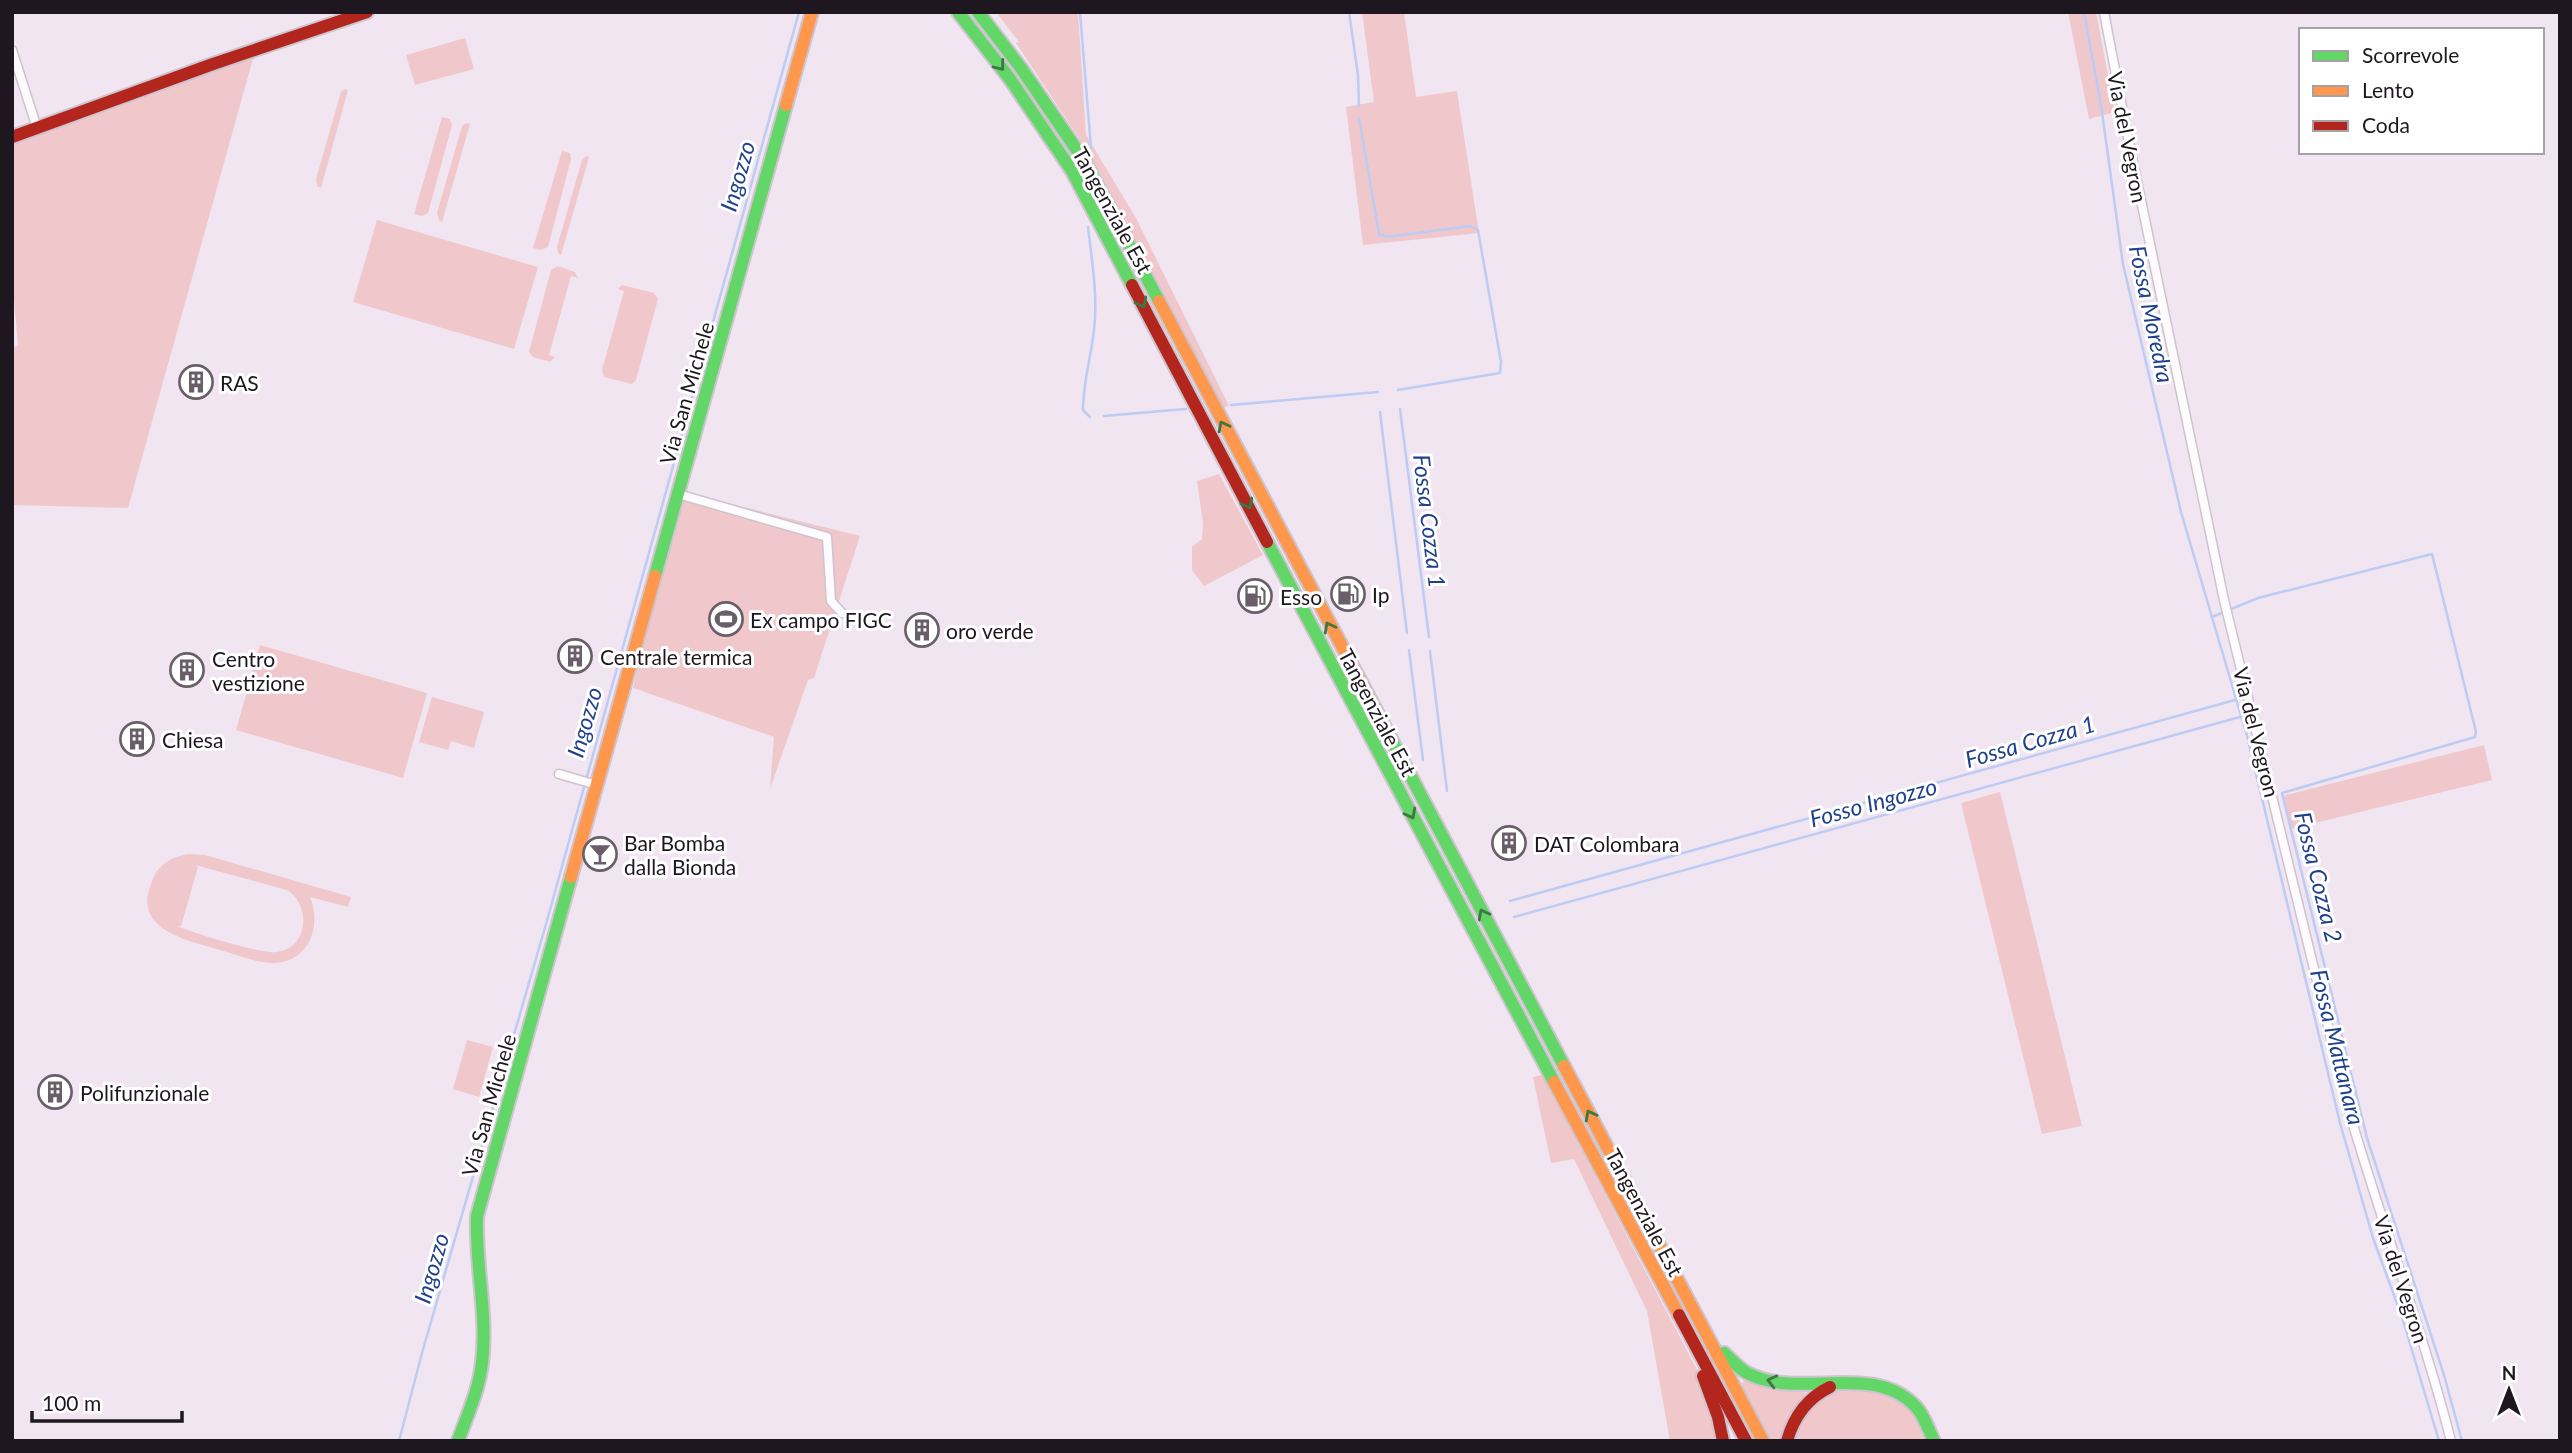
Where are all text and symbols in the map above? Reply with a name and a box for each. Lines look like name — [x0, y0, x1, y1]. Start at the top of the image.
legend — [2299, 28, 2544, 154]
text: Scorrevole — [2362, 42, 2459, 67]
one-way arrow — [991, 58, 1004, 71]
street label: Via del Vegron — [2103, 69, 2153, 205]
text: Lento — [2362, 77, 2414, 102]
text: Coda — [2362, 112, 2410, 137]
water label: Ingozzo — [714, 138, 760, 214]
street label: Tangenziale Est — [1068, 142, 1158, 278]
water label: Fossa Moredra — [2124, 243, 2180, 385]
one-way arrow — [1134, 296, 1147, 308]
street label: Via San Michele — [654, 319, 718, 467]
building icon: RAS — [177, 363, 215, 401]
place label: RAS — [220, 370, 259, 395]
one-way arrow — [1218, 421, 1231, 433]
water label: Fossa Cozza 1 — [1408, 453, 1452, 589]
one-way arrow — [1239, 497, 1253, 509]
fuel station icon: Ip — [1329, 575, 1367, 613]
fuel station icon: Esso — [1236, 577, 1274, 615]
place label: Ip — [1372, 582, 1390, 607]
place label: Esso — [1280, 584, 1322, 609]
sports icon: Ex campo FIGC — [707, 600, 745, 638]
place label: Ex campo FIGC — [750, 607, 892, 632]
building icon: oro verde — [903, 611, 941, 649]
place label: oro verde — [946, 618, 1034, 643]
one-way arrow — [1324, 622, 1338, 634]
building icon: Centrale termica — [556, 637, 594, 675]
place label: Centrale termica — [600, 644, 752, 669]
street label: Tangenziale Est — [1334, 644, 1422, 780]
place label: Centro vestizione — [212, 646, 305, 695]
building icon: Centro vestizione — [168, 651, 206, 689]
street label: Via del Vegron — [2229, 664, 2285, 800]
water label: Ingozzo — [561, 684, 607, 760]
water label: Fossa Cozza 1 — [1962, 709, 2098, 773]
building icon: Chiesa — [118, 720, 156, 758]
place label: Chiesa — [162, 727, 223, 752]
water label: Fosso Ingozzo — [1806, 772, 1940, 832]
one-way arrow — [1403, 807, 1416, 819]
water label: Fossa Cozza 2 — [2289, 809, 2349, 945]
building icon: DAT Colombara — [1490, 824, 1528, 862]
place label: Bar Bomba dalla Bionda — [624, 830, 736, 879]
place label: DAT Colombara — [1534, 831, 1679, 856]
bar icon: Bar Bomba dalla Bionda — [581, 835, 619, 873]
one-way arrow — [1477, 909, 1491, 921]
water label: Fossa Mattanara — [2305, 966, 2371, 1128]
street label: Via San Michele — [456, 1031, 520, 1179]
building icon: Polifunzionale — [36, 1073, 74, 1111]
place label: Polifunzionale — [80, 1080, 209, 1105]
one-way arrow — [1584, 1110, 1598, 1122]
street label: Tangenziale Est — [1601, 1144, 1689, 1280]
street label: Via del Vegron — [2370, 1212, 2434, 1346]
water label: Ingozzo — [408, 1230, 454, 1306]
north arrow — [2474, 1355, 2544, 1425]
text: N — [2502, 1361, 2516, 1384]
one-way arrow — [1766, 1375, 1778, 1389]
scale bar — [32, 1380, 182, 1424]
text: 100 m — [42, 1390, 101, 1415]

